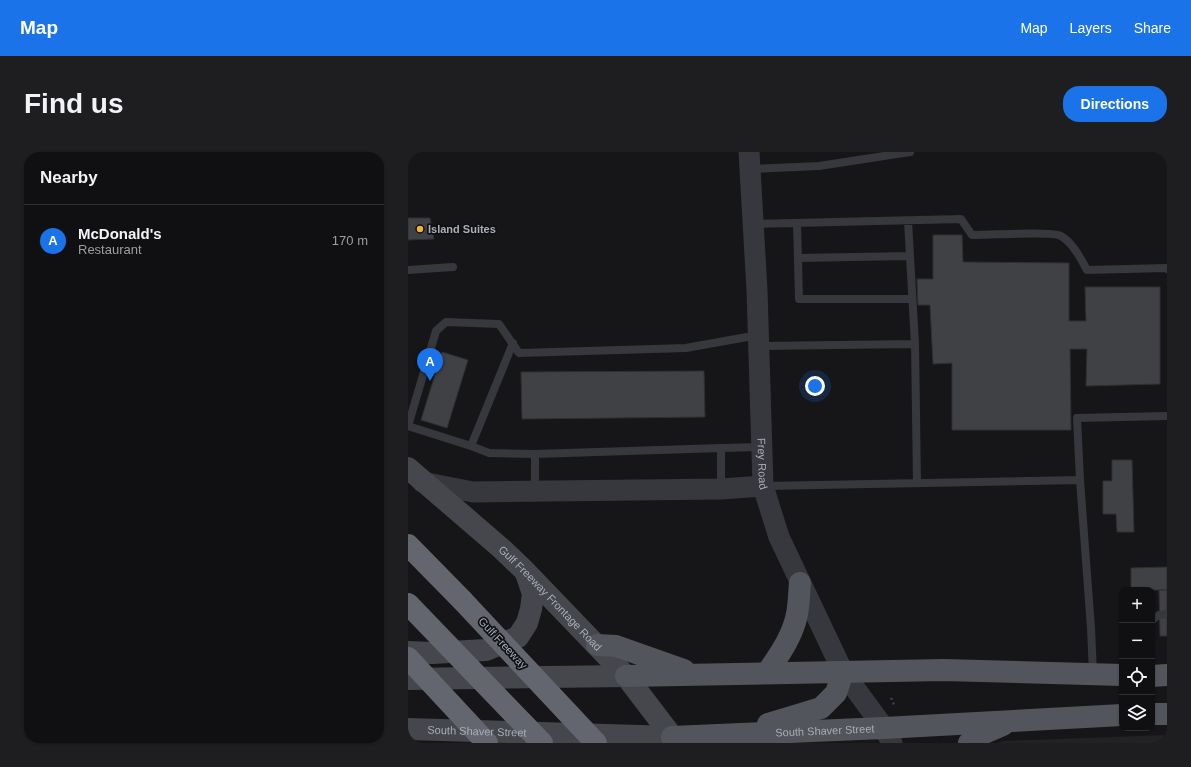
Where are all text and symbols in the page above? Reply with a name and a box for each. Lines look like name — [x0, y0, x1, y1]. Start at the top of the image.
text: Map — [20, 17, 58, 38]
text: Map — [1020, 20, 1048, 36]
text: Layers — [1070, 20, 1112, 36]
text: Share — [1134, 20, 1171, 36]
button: Directions — [1063, 86, 1167, 122]
text: Find us — [24, 88, 124, 119]
text: Nearby — [40, 168, 98, 187]
place label: Island Suites — [428, 223, 496, 235]
marker: Island Suites — [415, 224, 425, 234]
text: McDonald's — [78, 225, 162, 242]
text: A — [48, 233, 58, 248]
text: 170 m — [332, 233, 368, 248]
text: Restaurant — [78, 242, 142, 257]
pin: A — [417, 348, 443, 381]
your location — [805, 376, 825, 396]
street label: Frey Road — [756, 438, 770, 491]
street label: Gulf Freeway Frontage Road — [495, 543, 605, 653]
map controls — [1119, 587, 1155, 731]
button: + — [1119, 587, 1155, 623]
street label: Gulf Freeway — [476, 615, 530, 671]
button: − — [1119, 623, 1155, 659]
button: locate — [1119, 659, 1155, 695]
button: layers — [1119, 695, 1155, 731]
street label: South Shaver Street — [775, 722, 875, 739]
street label: South Shaver Street — [427, 724, 527, 739]

